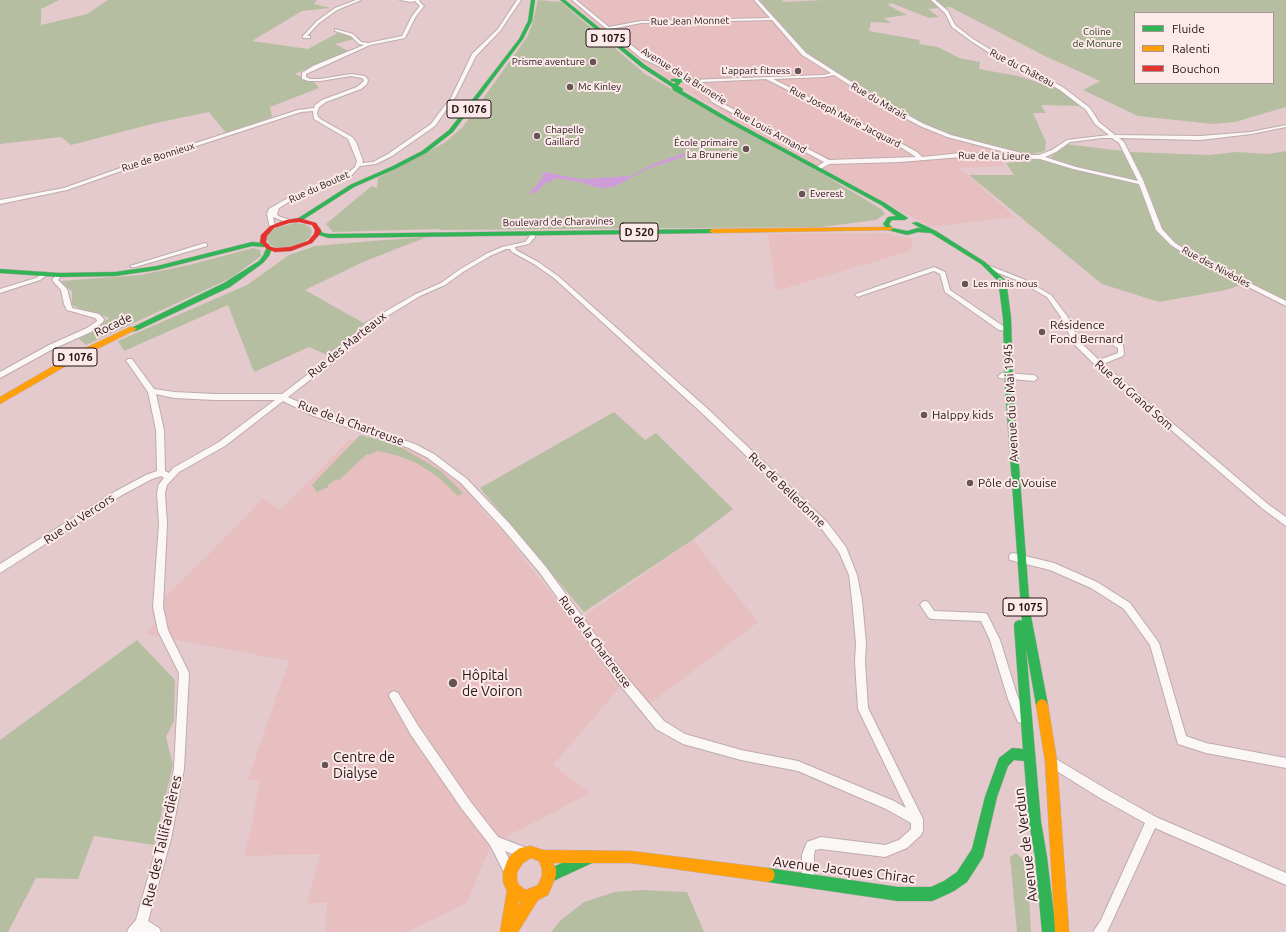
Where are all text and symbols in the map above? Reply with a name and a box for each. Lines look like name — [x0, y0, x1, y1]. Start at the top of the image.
legend — [1134, 12, 1274, 84]
street label: Rue Jean Monnet — [651, 14, 729, 28]
text: Fluide — [1172, 22, 1205, 35]
park label: Coline de Monure — [1073, 26, 1121, 50]
road number: D 1075 — [586, 29, 630, 47]
text: Ralenti — [1172, 42, 1210, 55]
street label: Avenue de la Brunerie — [639, 45, 729, 107]
street label: Rue du Château — [988, 47, 1056, 89]
place label: Prisme aventure — [512, 56, 585, 68]
marker: Prisme aventure — [588, 57, 598, 67]
text: Bouchon — [1172, 62, 1220, 75]
place label: L'appart fitness — [722, 65, 790, 77]
marker: L'appart fitness — [793, 66, 803, 76]
street label: Rue du Marais — [849, 80, 909, 122]
place label: Mc Kinley — [578, 81, 621, 93]
marker: Mc Kinley — [565, 82, 575, 92]
street label: Rue Joseph Marie Jacquard — [787, 84, 903, 150]
road number: D 1076 — [447, 100, 491, 118]
street label: Rue Louis Armand — [732, 106, 808, 156]
place label: Chapelle Gaillard — [545, 124, 584, 148]
marker: Chapelle Gaillard — [532, 131, 542, 141]
place label: École primaire La Brunerie — [674, 137, 738, 160]
street label: Rue de Bonnieux — [120, 140, 196, 174]
marker: École primaire La Brunerie — [741, 144, 751, 154]
street label: Rue de la Lieure — [958, 149, 1030, 163]
street label: Rue du Boutet — [287, 168, 351, 206]
place label: Everest — [810, 188, 843, 200]
marker: Everest — [797, 189, 807, 199]
street label: Boulevard de Charavines — [503, 215, 613, 229]
road number: D 520 — [620, 223, 658, 241]
street label: Rue des Nivéoles — [1180, 244, 1252, 290]
place label: Les minis nous — [973, 278, 1038, 290]
marker: Les minis nous — [960, 279, 970, 289]
street label: Rue des Marteaux — [305, 309, 389, 381]
street label: Rocade — [92, 310, 134, 340]
place label: Résidence Fond Bernard — [1050, 318, 1123, 346]
marker: Résidence Fond Bernard — [1037, 327, 1047, 337]
street label: Avenue du 8 Mai 1945 — [1001, 343, 1021, 463]
road number: D 1076 — [53, 348, 97, 366]
street label: Rue du Grand Som — [1092, 357, 1176, 433]
street label: Rue de la Chartreuse — [296, 397, 406, 449]
place label: Halppy kids — [932, 408, 993, 422]
marker: Halppy kids — [919, 410, 929, 420]
street label: Rue de Belledonne — [745, 450, 829, 530]
place label: Pôle de Vouise — [978, 476, 1057, 490]
marker: Pôle de Vouise — [965, 478, 975, 488]
street label: Rue du Vercors — [41, 491, 117, 547]
street label: Rue de la Chartreuse — [556, 593, 634, 691]
road number: D 1075 — [1003, 598, 1047, 616]
place label: Hôpital de Voiron — [462, 667, 523, 700]
marker: Hôpital de Voiron — [447, 677, 459, 689]
place label: Centre de Dialyse — [333, 749, 395, 782]
marker: Centre de Dialyse — [320, 760, 330, 770]
street label: Rue des Tallifardières — [139, 774, 185, 908]
street label: Avenue de Verdun — [1011, 787, 1041, 903]
street label: Avenue Jacques Chirac — [772, 853, 916, 887]

